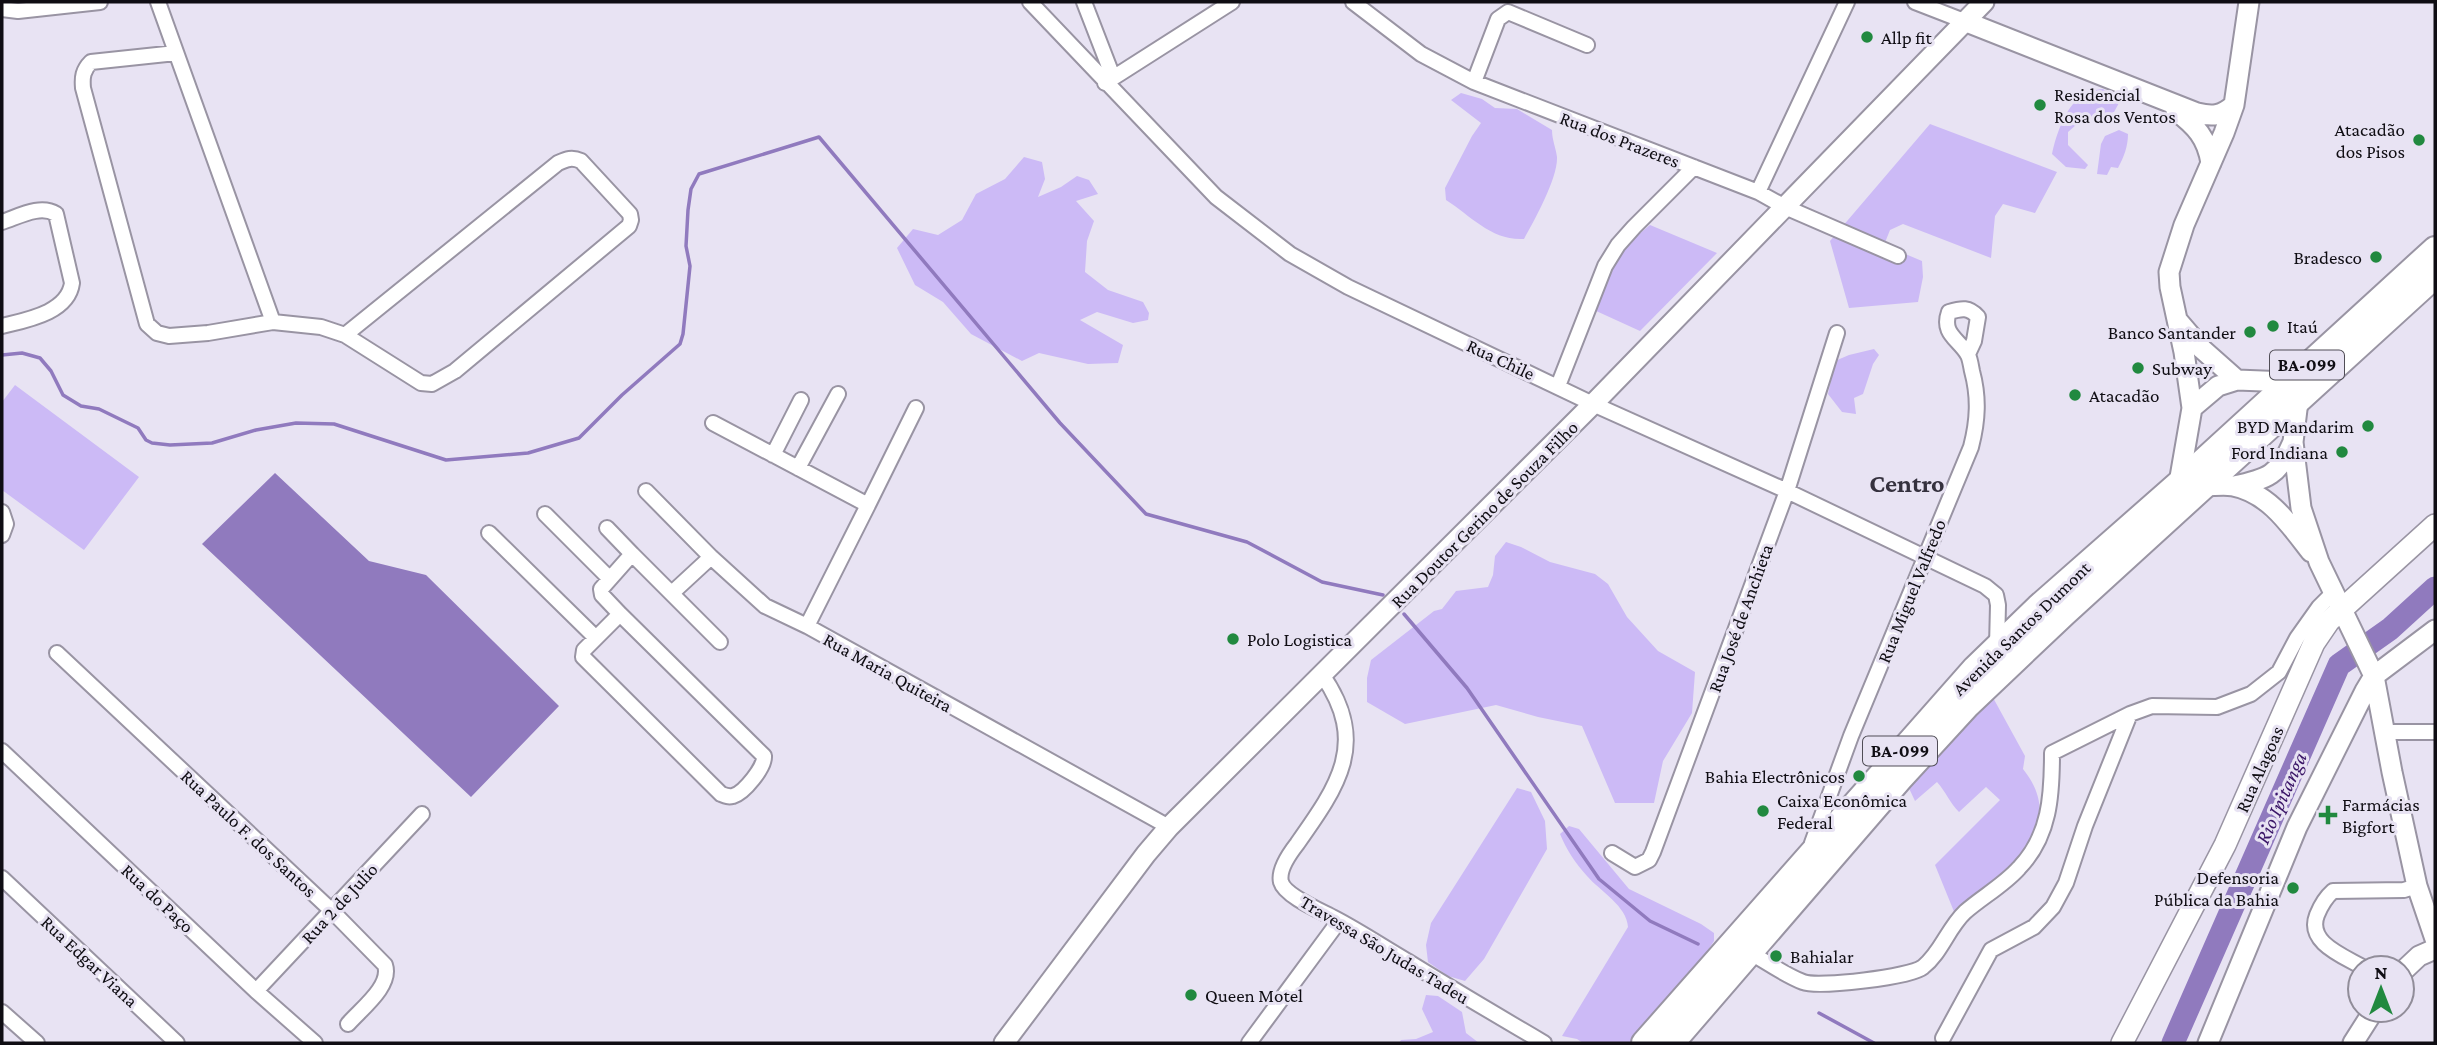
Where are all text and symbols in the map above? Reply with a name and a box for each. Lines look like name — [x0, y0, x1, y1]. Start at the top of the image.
place label: Allp fit — [1881, 27, 1932, 48]
marker: Allp fit — [1859, 29, 1875, 45]
place label: Residencial Rosa dos Ventos — [2054, 84, 2176, 127]
marker: Residencial Rosa dos Ventos — [2032, 97, 2048, 113]
street label: Rua dos Prazeres — [1557, 107, 1683, 172]
place label: Atacadão dos Pisos — [2334, 119, 2405, 162]
marker: Atacadão dos Pisos — [2411, 132, 2427, 148]
place label: Bradesco — [2293, 247, 2362, 268]
marker: Bradesco — [2368, 249, 2384, 265]
place label: Itaú — [2287, 316, 2318, 337]
marker: Itaú — [2265, 318, 2281, 334]
place label: Banco Santander — [2108, 322, 2236, 343]
marker: Banco Santander — [2242, 324, 2258, 340]
street label: Rua Chile — [1464, 335, 1538, 384]
road number: BA-099 — [2270, 351, 2344, 380]
place label: Subway — [2152, 358, 2212, 379]
marker: Subway — [2130, 360, 2146, 376]
place label: Atacadão — [2089, 385, 2160, 406]
marker: Atacadão — [2067, 387, 2083, 403]
place label: BYD Mandarim — [2237, 416, 2354, 437]
street label: Rua Doutor Gerino de Souza Filho — [1387, 417, 1582, 612]
marker: BYD Mandarim — [2360, 418, 2376, 434]
place label: Ford Indiana — [2231, 442, 2328, 463]
marker: Ford Indiana — [2334, 444, 2350, 460]
district label: Centro — [1869, 469, 1945, 498]
street label: Rua Miguel Valfredo — [1873, 516, 1950, 666]
street label: Rua José de Anchieta — [1704, 541, 1777, 695]
street label: Avenida Santos Dumont — [1948, 557, 2095, 700]
street label: Rua Maria Quiteira — [820, 628, 956, 717]
place label: Polo Logistica — [1247, 629, 1352, 650]
marker: Polo Logistica — [1225, 631, 1241, 647]
street label: Rua Alagoas — [2231, 723, 2288, 816]
road number: BA-099 — [1863, 736, 1937, 766]
water label: Rio Ipitanga — [2250, 748, 2312, 848]
street label: Rua Paulo F. dos Santos — [177, 765, 321, 901]
place label: Bahia Electrônicos — [1705, 766, 1845, 787]
marker: Bahia Electrônicos — [1851, 768, 1867, 784]
place label: Caixa Econômica Federal — [1777, 790, 1907, 833]
place label: Farmácias Bigfort — [2342, 794, 2420, 837]
marker: Caixa Econômica Federal — [1755, 803, 1771, 819]
marker: Farmácias Bigfort — [2320, 807, 2336, 823]
street label: Rua 2 de Julio — [297, 859, 382, 948]
street label: Rua do Paço — [117, 860, 198, 937]
place label: Defensoria Pública da Bahia — [2154, 867, 2279, 910]
marker: Defensoria Pública da Bahia — [2285, 880, 2301, 896]
street label: Travessa São Judas Tadeu — [1297, 891, 1473, 1008]
street label: Rua Edgar Viana — [37, 911, 143, 1012]
place label: Bahialar — [1790, 946, 1854, 967]
marker: Bahialar — [1768, 948, 1784, 964]
north arrow — [2346, 954, 2416, 1024]
text: N — [2375, 962, 2388, 983]
place label: Queen Motel — [1205, 985, 1303, 1006]
marker: Queen Motel — [1183, 987, 1199, 1003]

